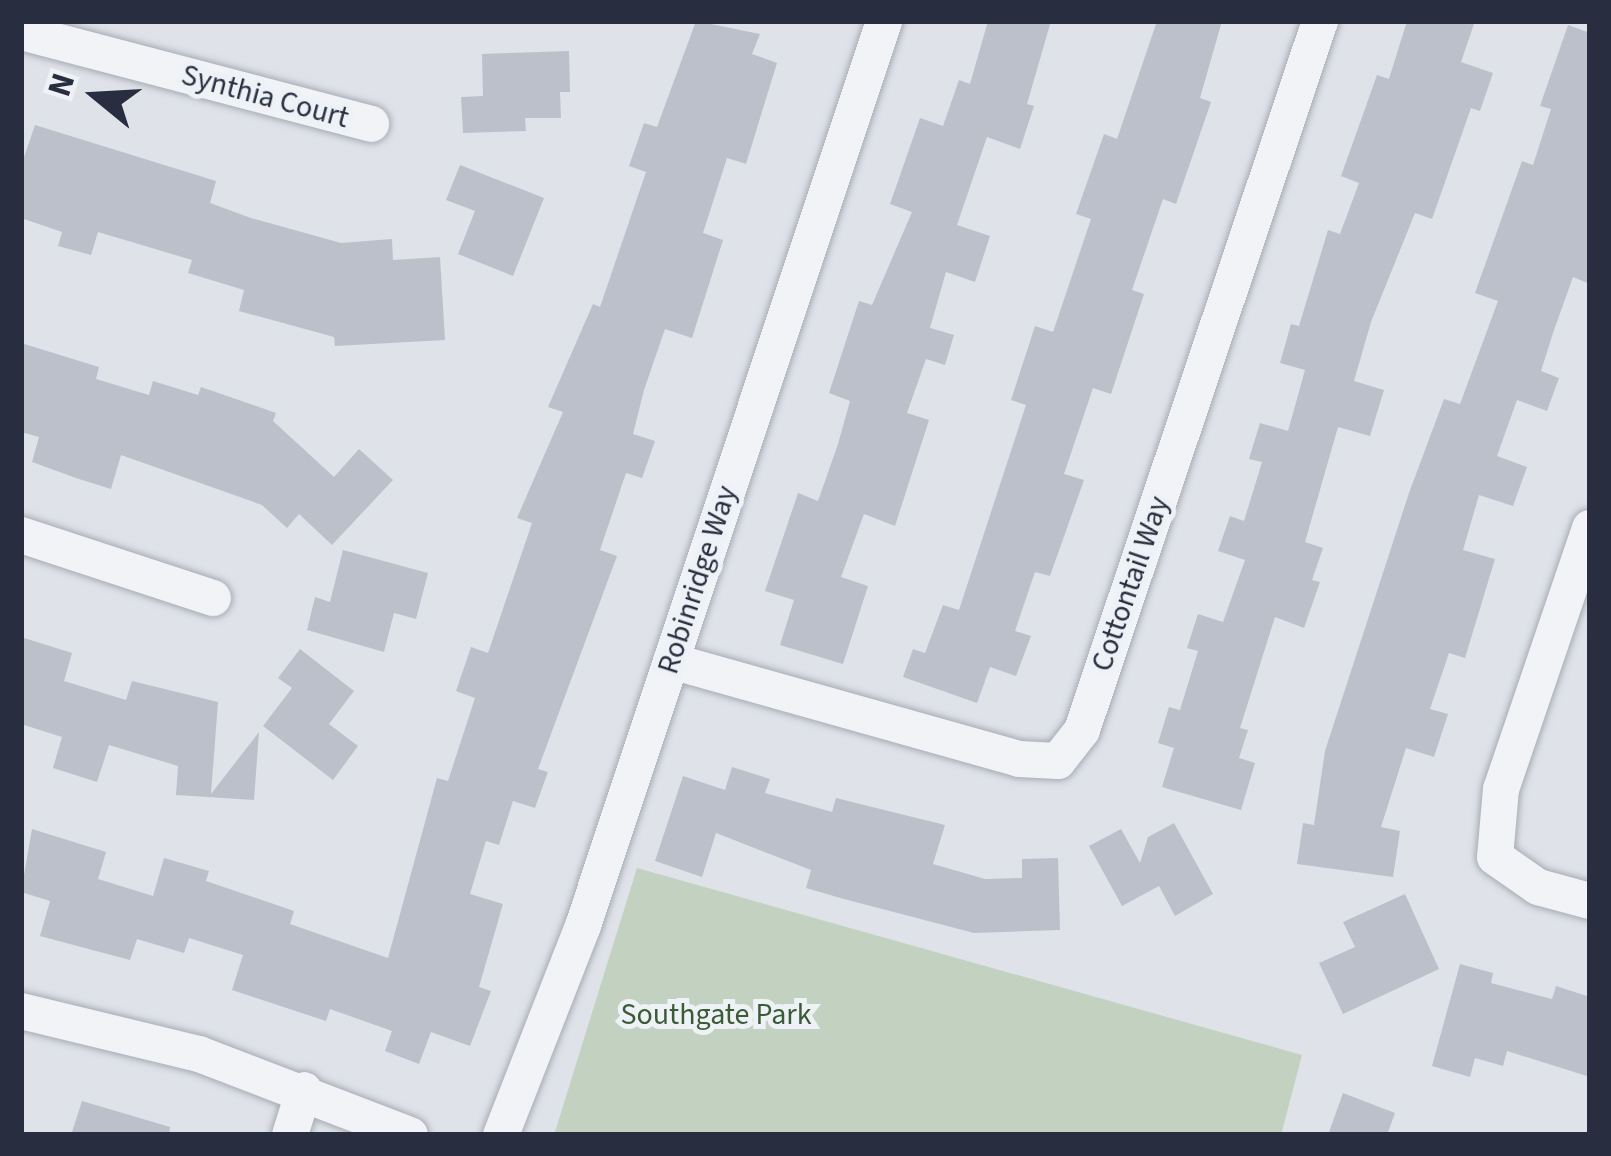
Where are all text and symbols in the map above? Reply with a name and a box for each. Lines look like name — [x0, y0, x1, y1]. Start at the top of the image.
north arrow — [36, 36, 156, 156]
street label: Synthia Court — [177, 57, 353, 137]
text: N — [36, 67, 87, 102]
street label: Robinridge Way — [651, 481, 745, 679]
street label: Cottontail Way — [1084, 492, 1178, 676]
park label: Southgate Park — [620, 997, 812, 1033]

